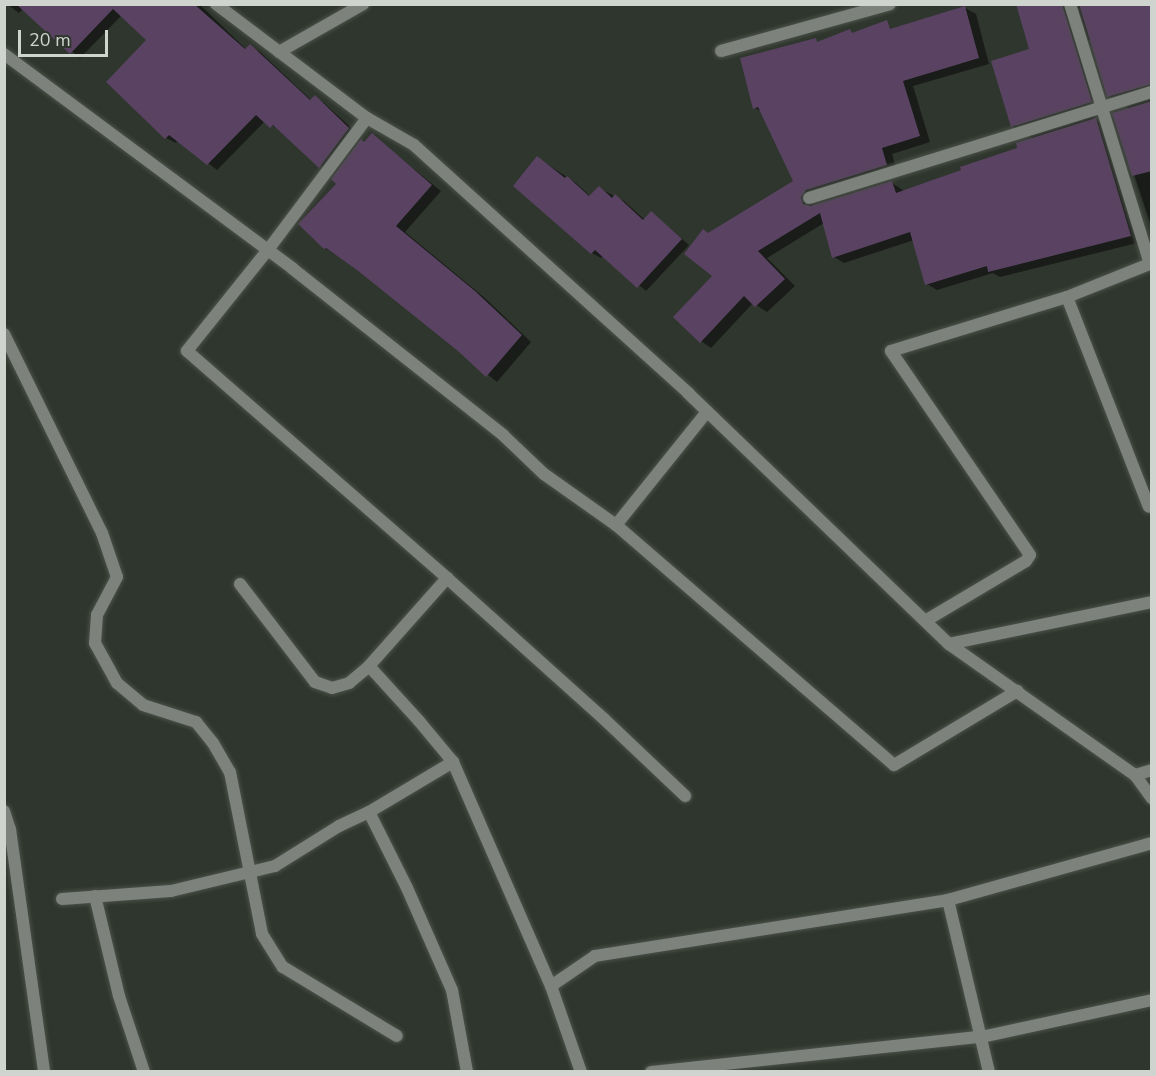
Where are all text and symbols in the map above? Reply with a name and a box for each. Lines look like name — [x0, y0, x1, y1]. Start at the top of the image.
scale bar — [21, 18, 111, 56]
text: 20 m — [29, 28, 71, 52]

